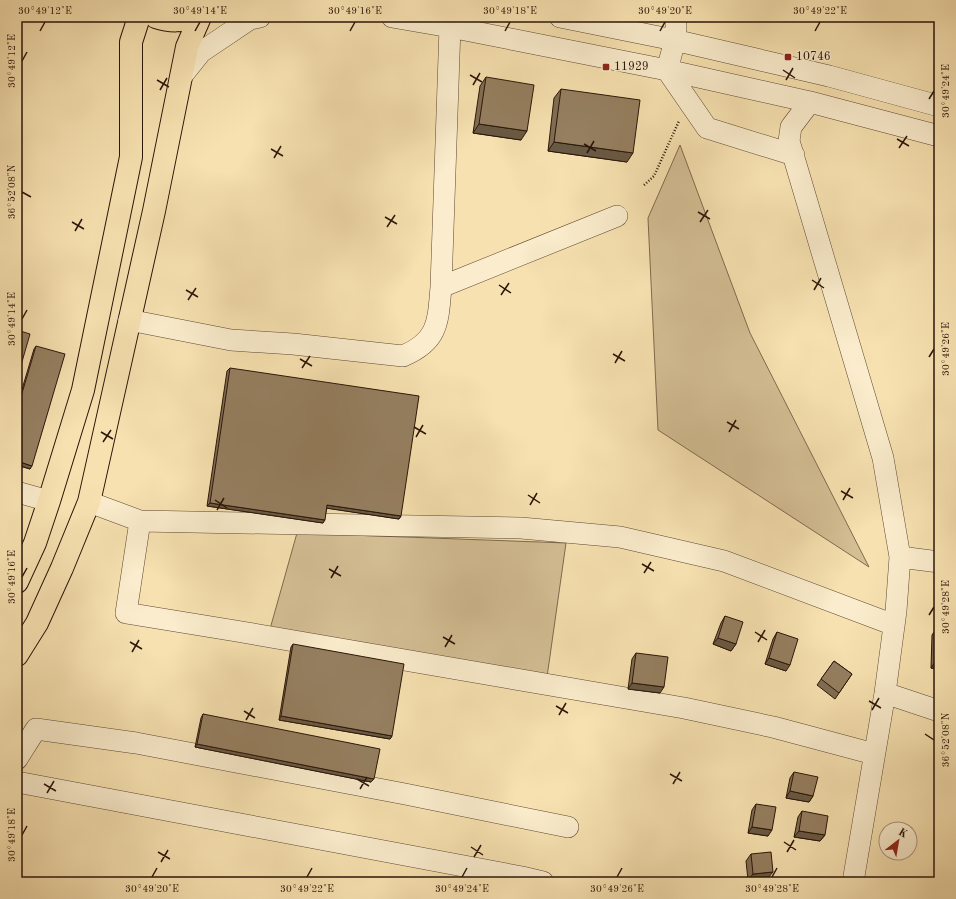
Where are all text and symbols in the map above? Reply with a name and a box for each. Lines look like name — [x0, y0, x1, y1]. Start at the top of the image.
text: 30°49'12"E — [18, 6, 72, 16]
text: 30°49'14"E — [173, 6, 227, 16]
text: 30°49'16"E — [328, 6, 382, 16]
text: 30°49'18"E — [483, 6, 537, 16]
text: 30°49'20"E — [638, 6, 692, 16]
text: 30°49'22"E — [793, 6, 847, 16]
text: 30°49'12"E — [7, 34, 17, 88]
place label: 10746 — [796, 51, 831, 63]
marker: 10746 — [783, 52, 793, 62]
place label: 11929 — [614, 61, 649, 73]
marker: 11929 — [601, 62, 611, 72]
text: 30°49'24"E — [941, 64, 951, 118]
text: 36°52'08"N — [7, 164, 17, 219]
text: 30°49'14"E — [7, 292, 17, 346]
text: 30°49'26"E — [941, 322, 951, 376]
text: 30°49'16"E — [7, 550, 17, 604]
text: 30°49'28"E — [941, 580, 951, 634]
text: 36°52'08"N — [941, 712, 951, 767]
text: 30°49'18"E — [7, 808, 17, 862]
north arrow — [878, 821, 918, 861]
text: K — [896, 827, 909, 841]
text: 30°49'20"E — [125, 884, 179, 894]
text: 30°49'22"E — [280, 884, 334, 894]
text: 30°49'24"E — [435, 884, 489, 894]
text: 30°49'26"E — [590, 884, 644, 894]
text: 30°49'28"E — [745, 884, 799, 894]

